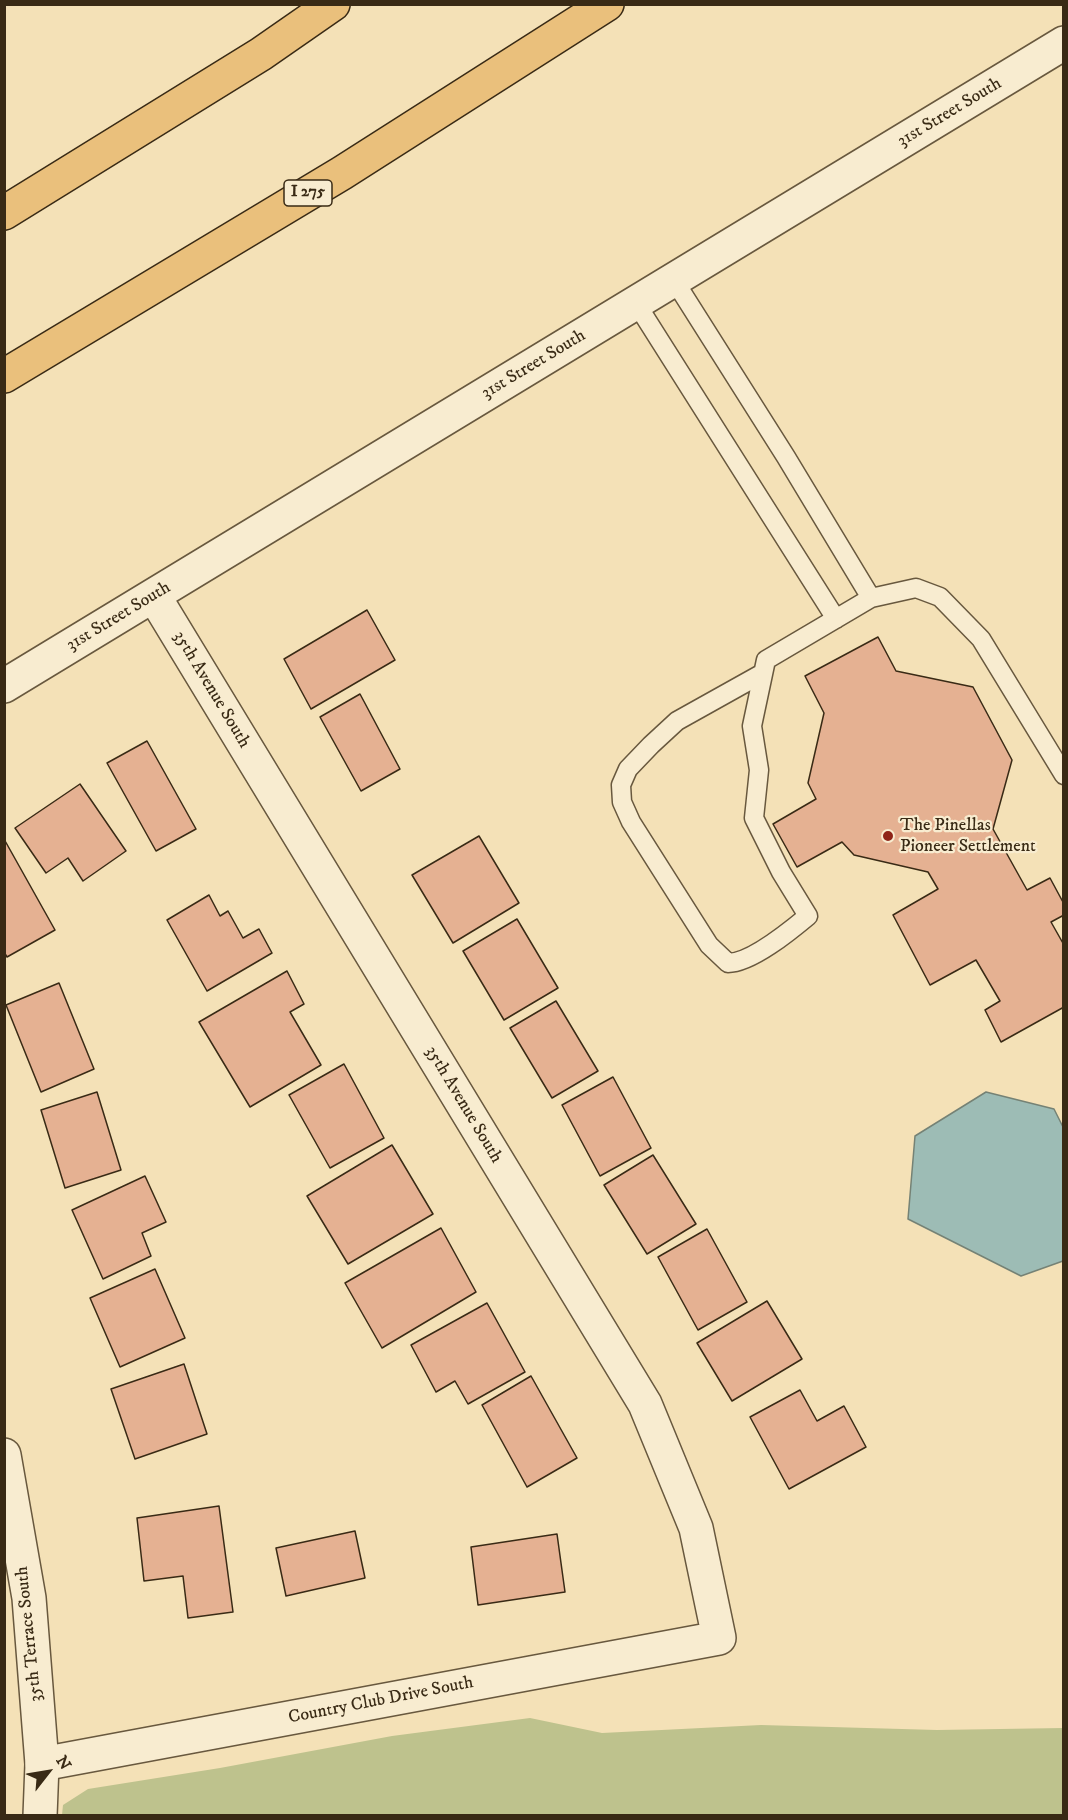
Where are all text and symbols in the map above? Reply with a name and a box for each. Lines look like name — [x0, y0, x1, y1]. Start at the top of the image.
street label: 31st Street South — [894, 73, 1006, 153]
road number: I 275 — [284, 180, 332, 206]
street label: 31st Street South — [478, 325, 590, 405]
street label: 31st Street South — [63, 577, 175, 657]
street label: 35th Avenue South — [168, 628, 254, 752]
place label: The Pinellas Pioneer Settlement — [900, 815, 1036, 858]
marker: The Pinellas Pioneer Settlement — [881, 829, 895, 843]
street label: 35th Avenue South — [420, 1043, 506, 1167]
street label: 35th Terrace South — [12, 1565, 48, 1703]
street label: Country Club Drive South — [287, 1672, 475, 1730]
north arrow — [18, 1742, 78, 1802]
text: N — [51, 1752, 75, 1774]

